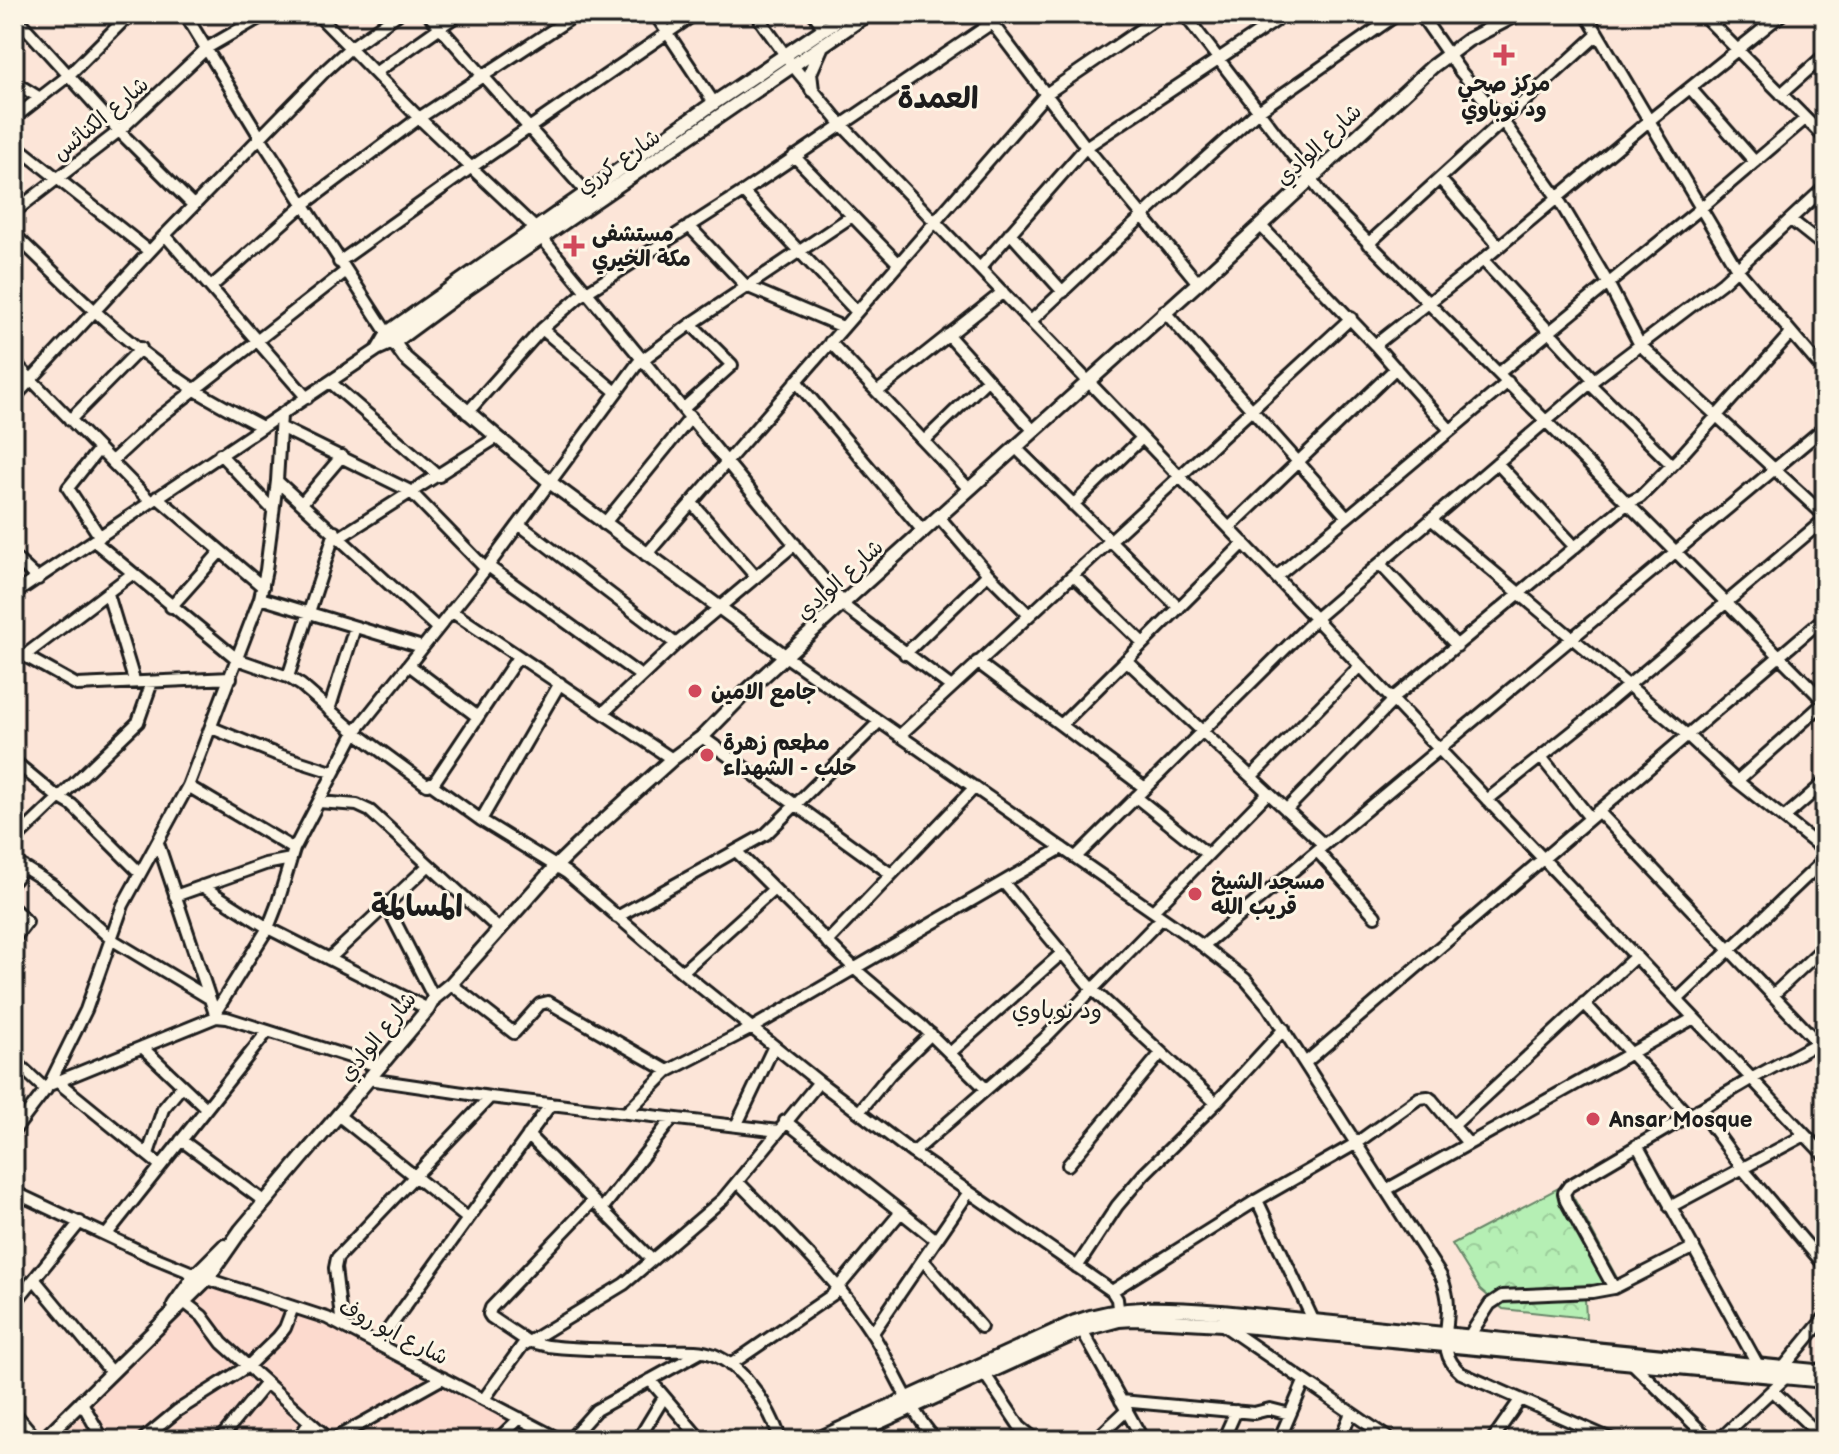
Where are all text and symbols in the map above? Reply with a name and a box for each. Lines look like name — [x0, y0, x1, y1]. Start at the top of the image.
marker: مركز صحي ود نوباوي — [1493, 44, 1515, 66]
street label: شارع الكنائس — [47, 71, 155, 168]
place label: مركز صحي ود نوباوي — [1458, 71, 1550, 125]
district label: العمدة — [897, 81, 979, 117]
street label: شارع الوادي — [1270, 98, 1369, 193]
street label: شارع كرري — [572, 124, 667, 202]
place label: مستشفى مكة الخيري — [592, 221, 691, 275]
marker: مستشفى مكة الخيري — [563, 235, 585, 257]
street label: شارع الوادي — [791, 534, 891, 628]
place label: جامع الامين — [711, 679, 816, 707]
marker: جامع الامين — [686, 682, 704, 700]
place label: مطعم زهرة حلب - الشهداء — [723, 730, 856, 782]
marker: مطعم زهرة حلب - الشهداء — [698, 746, 716, 764]
place label: مسجد الشيخ قريب الله — [1211, 869, 1325, 921]
marker: مسجد الشيخ قريب الله — [1186, 885, 1204, 903]
district label: المسالمة — [371, 889, 463, 925]
street label: شارع الوادي — [334, 986, 424, 1089]
district label: ود نوباوي — [1012, 996, 1102, 1027]
place label: Ansar Mosque — [1608, 1107, 1753, 1134]
marker: Ansar Mosque — [1584, 1110, 1602, 1128]
street label: شارع ابو روف — [334, 1293, 453, 1372]

